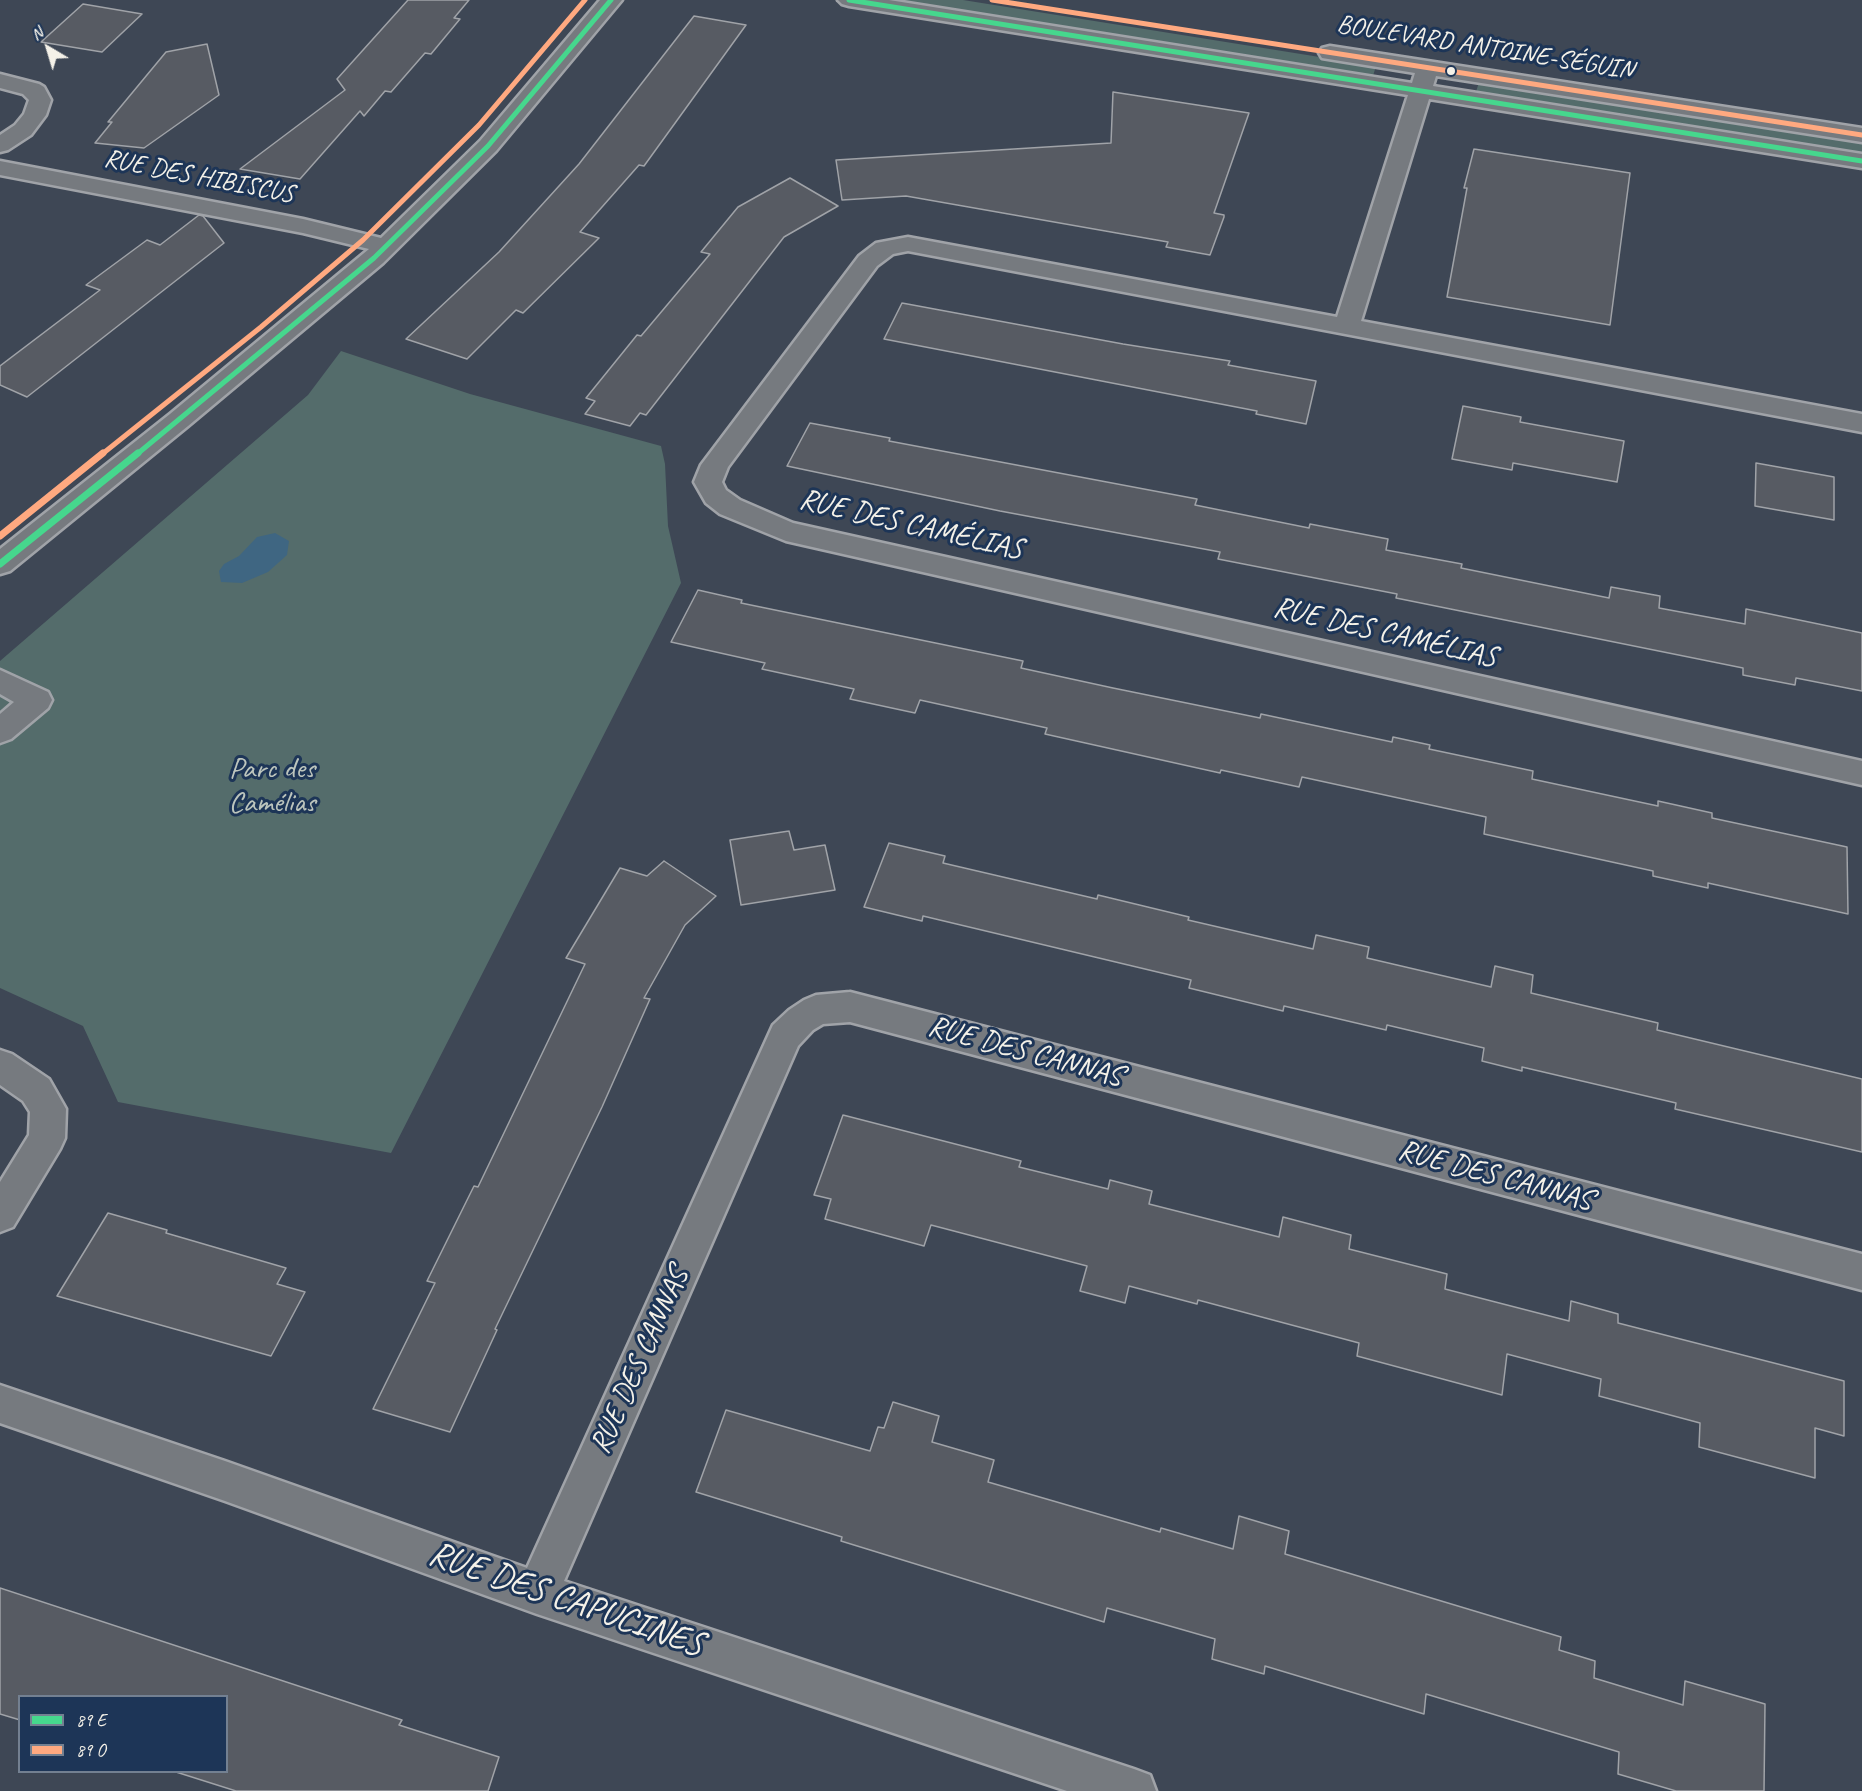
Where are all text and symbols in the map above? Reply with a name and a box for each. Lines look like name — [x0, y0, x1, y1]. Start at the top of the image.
street label: BOULEVARD ANTOINE-SÉGUIN — [1335, 9, 1635, 87]
north arrow — [18, 18, 78, 78]
text: N — [27, 23, 47, 45]
unlabelled marker — [1445, 65, 1457, 77]
street label: RUE DES HIBISCUS — [102, 143, 296, 211]
street label: RUE DES CAMÉLIAS — [796, 482, 1026, 568]
street label: RUE DES CAMÉLIAS — [1270, 590, 1500, 676]
park label: Parc des Camélias — [229, 751, 315, 822]
street label: RUE DES CANNAS — [924, 1009, 1126, 1095]
street label: RUE DES CANNAS — [1394, 1133, 1596, 1219]
street label: RUE DES CANNAS — [583, 1263, 697, 1459]
street label: RUE DES CAPUCINES — [423, 1533, 709, 1667]
legend — [18, 1695, 228, 1773]
text: 89 E — [76, 1709, 106, 1731]
text: 89 O — [76, 1739, 105, 1761]

